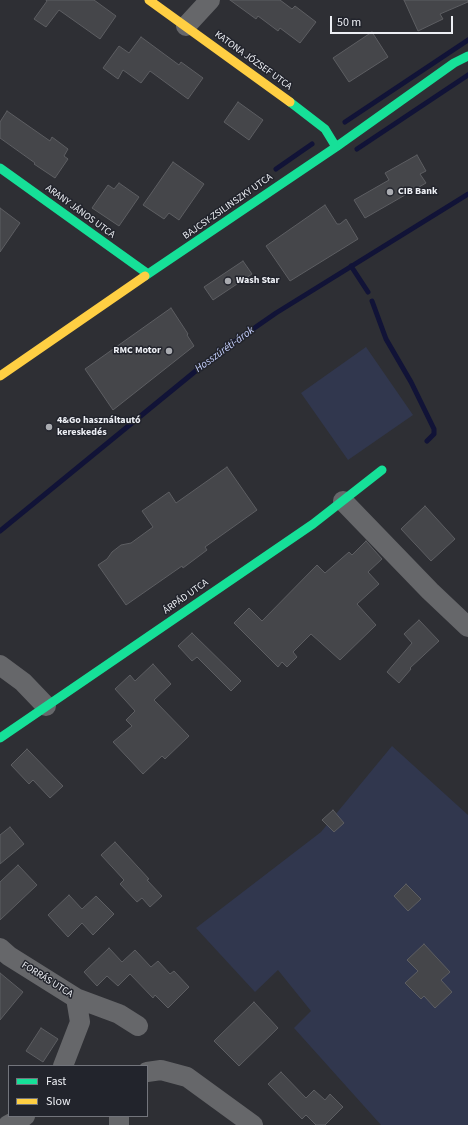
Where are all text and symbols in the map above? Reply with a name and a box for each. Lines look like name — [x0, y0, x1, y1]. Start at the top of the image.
scale bar — [332, 8, 455, 34]
text: 50 m — [337, 14, 361, 31]
street label: KATONA JÓZSEF UTCA — [212, 29, 294, 93]
street label: BAJCSY-ZSILINSZKY UTCA — [181, 172, 275, 242]
street label: ARANY JÁNOS UTCA — [43, 183, 117, 241]
place label: CIB Bank — [398, 186, 437, 198]
marker: CIB Bank — [385, 187, 395, 197]
place label: Wash Star — [236, 275, 280, 287]
marker: Wash Star — [223, 276, 233, 286]
water label: Hosszúréti-árok — [193, 324, 257, 376]
place label: RMC Motor — [113, 345, 161, 357]
marker: RMC Motor — [164, 346, 174, 356]
place label: 4&Go használtautó kereskedés — [57, 415, 141, 438]
marker: 4&Go használtautó kereskedés — [44, 422, 54, 432]
street label: ÁRPÁD UTCA — [161, 577, 211, 617]
street label: FORRÁS UTCA — [19, 959, 75, 1001]
legend — [8, 1065, 148, 1117]
text: Fast — [46, 1073, 66, 1090]
text: Slow — [46, 1093, 71, 1110]

